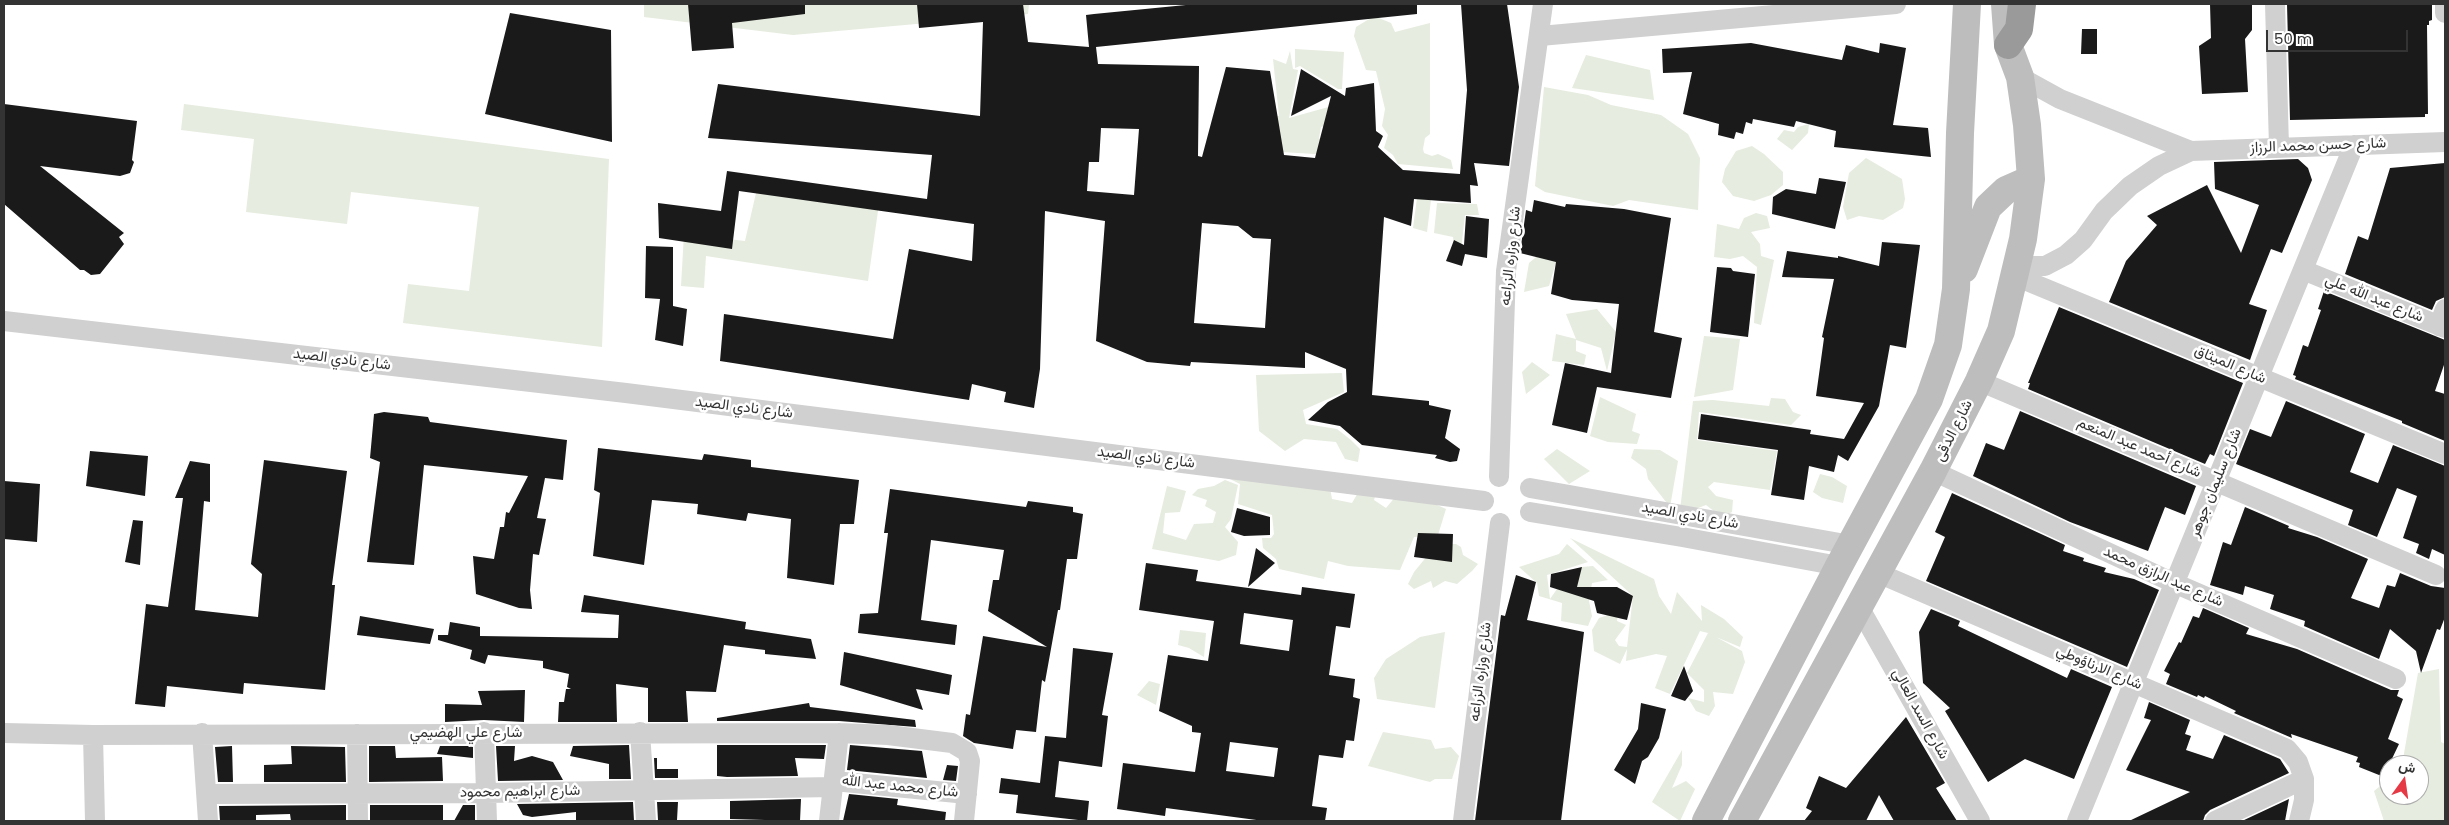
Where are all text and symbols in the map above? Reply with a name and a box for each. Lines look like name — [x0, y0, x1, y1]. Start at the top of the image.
scale bar — [2269, 20, 2412, 52]
text: 50 m — [2274, 28, 2312, 49]
street label: شارع حسن محمد الرزاز — [2249, 135, 2387, 157]
street label: شارع وزاره الزراعه — [1497, 205, 1525, 307]
street label: شارع عبد الله علي — [2322, 271, 2426, 327]
street label: شارع الميثاق — [2191, 342, 2269, 388]
street label: شارع نادي الصيد — [292, 345, 392, 375]
street label: شارع نادي الصيد — [694, 393, 794, 423]
street label: شارع الدقى — [1931, 397, 1977, 465]
street label: شارع أحمد عبد المنعم — [2074, 414, 2204, 482]
street label: شارع سليمان جوهر — [2186, 426, 2246, 540]
street label: شارع نادي الصيد — [1096, 443, 1196, 473]
street label: شارع نادي الصيد — [1640, 499, 1740, 533]
street label: شارع عبد الرازق محمد — [2100, 543, 2226, 611]
street label: شارع وزاره الزراعه — [1466, 621, 1496, 723]
street label: شارع الارناؤوطي — [2053, 642, 2145, 694]
street label: شارع السد العالي — [1888, 665, 1952, 763]
street label: شارع علي الهضيمي — [410, 724, 522, 742]
north arrow — [2379, 755, 2429, 805]
text: ش — [2397, 755, 2418, 778]
street label: شارع محمد عبد الله — [841, 772, 959, 802]
street label: شارع ابراهيم محمود — [460, 782, 580, 802]

